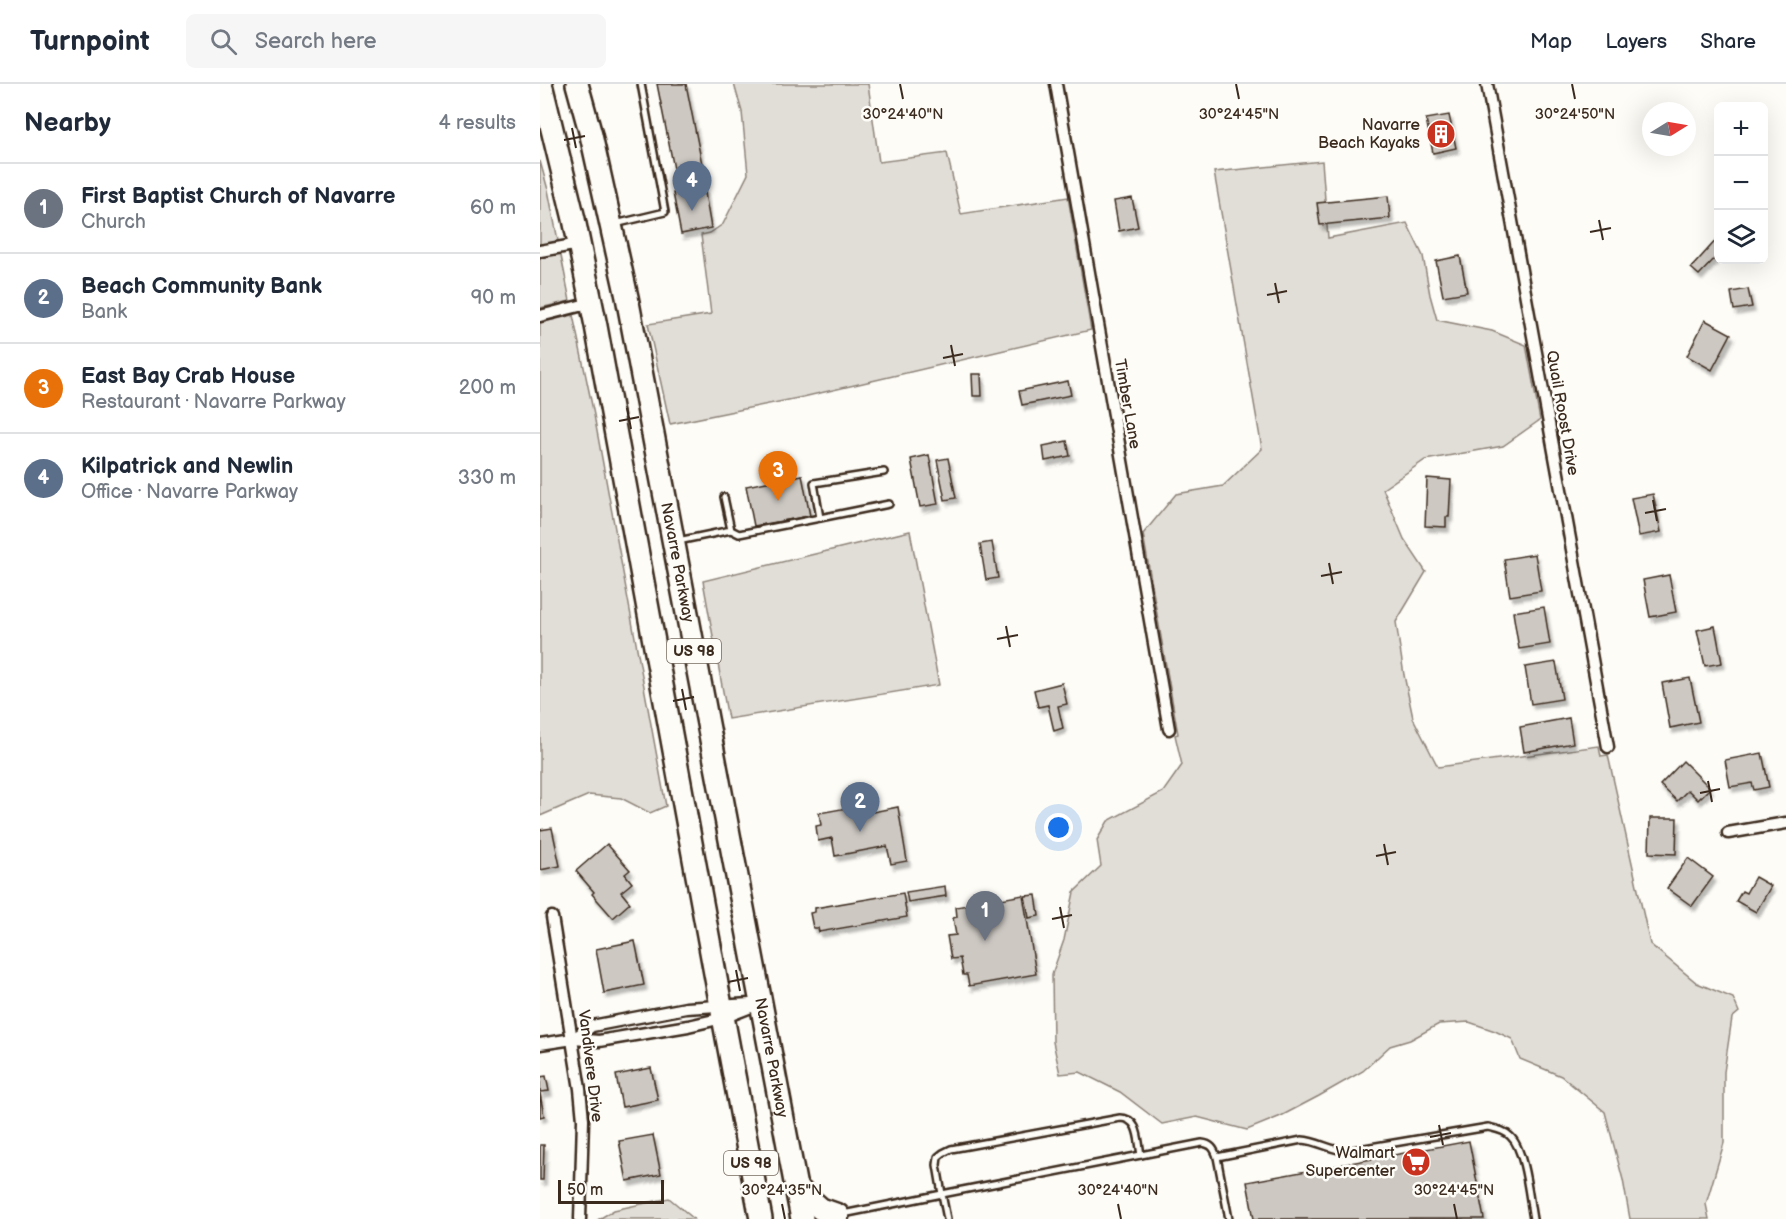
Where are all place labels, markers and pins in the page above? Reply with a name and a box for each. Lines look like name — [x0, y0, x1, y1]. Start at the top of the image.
place label: Navarre Beach Kayaks — [1318, 116, 1421, 153]
building icon: Navarre Beach Kayaks — [1425, 118, 1457, 150]
pin: 4 — [672, 162, 712, 211]
pin: 3 — [758, 452, 798, 501]
pin: 2 — [840, 782, 880, 832]
pin: 1 — [966, 892, 1004, 941]
place label: Walmart Supercenter — [1305, 1144, 1395, 1181]
supermarket icon: Walmart Supercenter — [1400, 1146, 1432, 1178]

